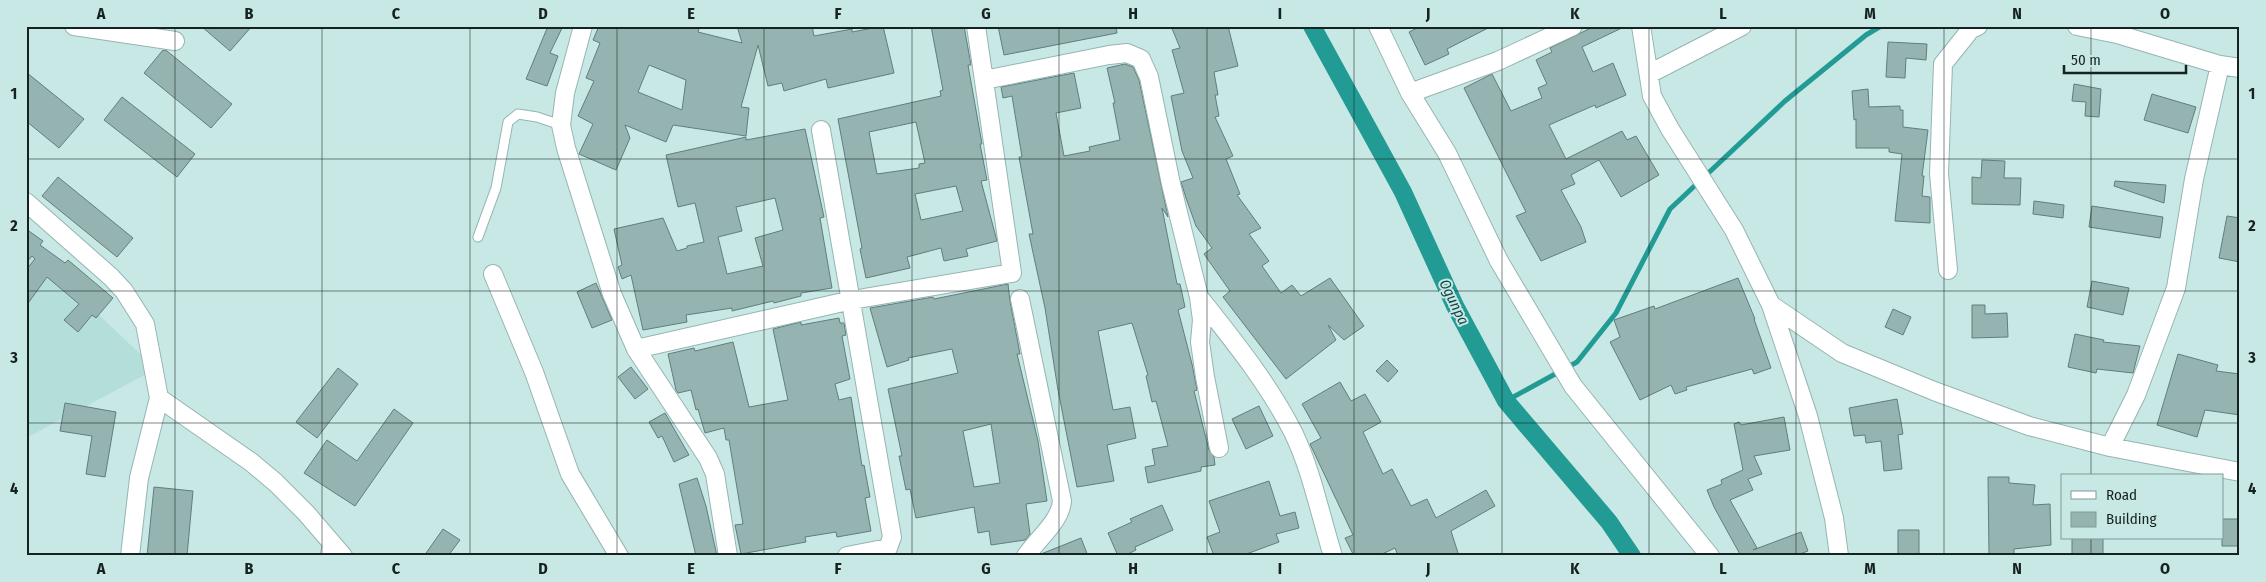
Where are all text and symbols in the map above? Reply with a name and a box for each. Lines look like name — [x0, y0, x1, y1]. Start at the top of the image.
text: A — [96, 4, 106, 23]
text: B — [245, 4, 254, 23]
text: C — [392, 4, 401, 23]
text: D — [538, 4, 548, 23]
text: E — [687, 4, 695, 23]
text: F — [834, 4, 842, 23]
text: G — [981, 4, 991, 23]
text: H — [1128, 4, 1138, 23]
text: I — [1278, 4, 1282, 23]
text: J — [1425, 4, 1430, 23]
text: K — [1570, 4, 1580, 23]
text: L — [1719, 4, 1727, 23]
text: M — [1864, 4, 1876, 23]
text: N — [2012, 4, 2022, 23]
text: O — [2160, 4, 2170, 23]
scale bar — [2064, 42, 2186, 74]
text: 50 m — [2071, 51, 2101, 69]
text: 1 — [11, 84, 17, 103]
text: 1 — [2249, 84, 2255, 103]
text: 2 — [9, 216, 18, 235]
text: 2 — [2247, 216, 2256, 235]
water label: Ogunpa — [1435, 276, 1473, 328]
text: 3 — [9, 348, 18, 367]
text: 3 — [2247, 348, 2256, 367]
legend — [2061, 474, 2224, 540]
text: 4 — [10, 479, 18, 498]
text: 4 — [2248, 479, 2256, 498]
text: Road — [2106, 486, 2137, 504]
text: Building — [2106, 510, 2157, 528]
text: A — [96, 559, 106, 578]
text: B — [245, 559, 254, 578]
text: C — [392, 559, 401, 578]
text: D — [538, 559, 548, 578]
text: E — [687, 559, 695, 578]
text: F — [834, 559, 842, 578]
text: G — [981, 559, 991, 578]
text: H — [1128, 559, 1138, 578]
text: I — [1278, 559, 1282, 578]
text: J — [1425, 559, 1430, 578]
text: K — [1570, 559, 1580, 578]
text: L — [1719, 559, 1727, 578]
text: M — [1864, 559, 1876, 578]
text: N — [2012, 559, 2022, 578]
text: O — [2160, 559, 2170, 578]

